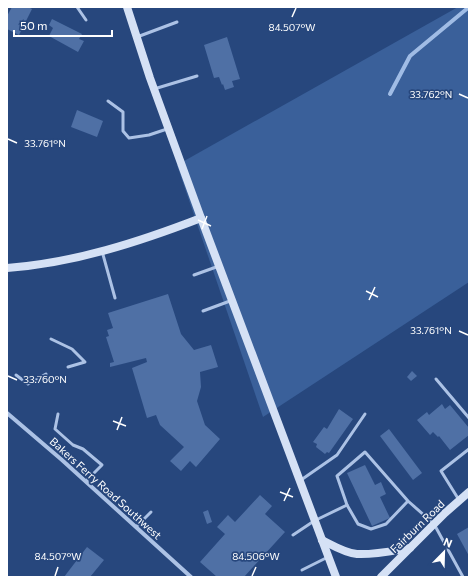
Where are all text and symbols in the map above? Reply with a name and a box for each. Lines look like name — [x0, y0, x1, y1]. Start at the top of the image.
scale bar — [14, 12, 112, 38]
text: 50 m — [20, 18, 48, 32]
text: 84.507°W — [269, 21, 315, 33]
text: 33.762°N — [410, 88, 452, 100]
text: 33.761°N — [24, 137, 66, 149]
text: 33.761°N — [410, 324, 452, 336]
text: 33.760°N — [23, 373, 67, 385]
street label: Bakers Ferry Road Southwest — [48, 434, 165, 542]
street label: Fairburn Road — [387, 497, 447, 555]
north arrow — [424, 532, 464, 572]
text: N — [442, 535, 454, 550]
text: 84.507°W — [35, 550, 81, 562]
text: 84.506°W — [232, 550, 280, 562]

